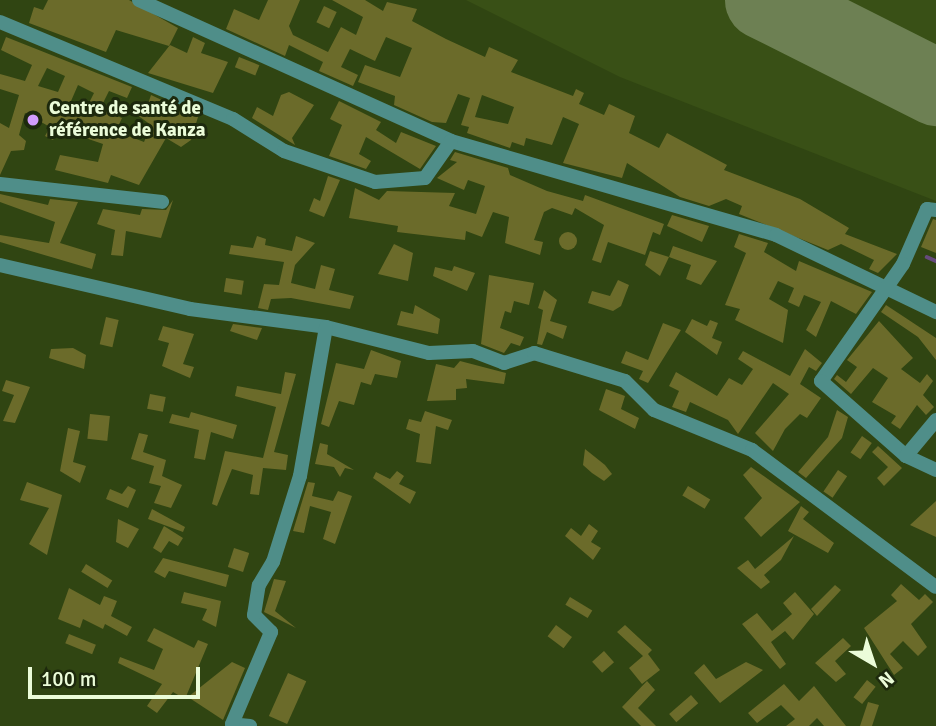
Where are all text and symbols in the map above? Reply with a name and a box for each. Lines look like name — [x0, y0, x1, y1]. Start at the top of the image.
place label: Centre de santé de référence de Kanza — [49, 98, 206, 142]
marker: Centre de santé de référence de Kanza — [23, 110, 43, 130]
north arrow — [838, 628, 908, 698]
scale bar — [32, 652, 203, 696]
text: 100 m — [41, 666, 96, 692]
text: N — [874, 666, 899, 693]

